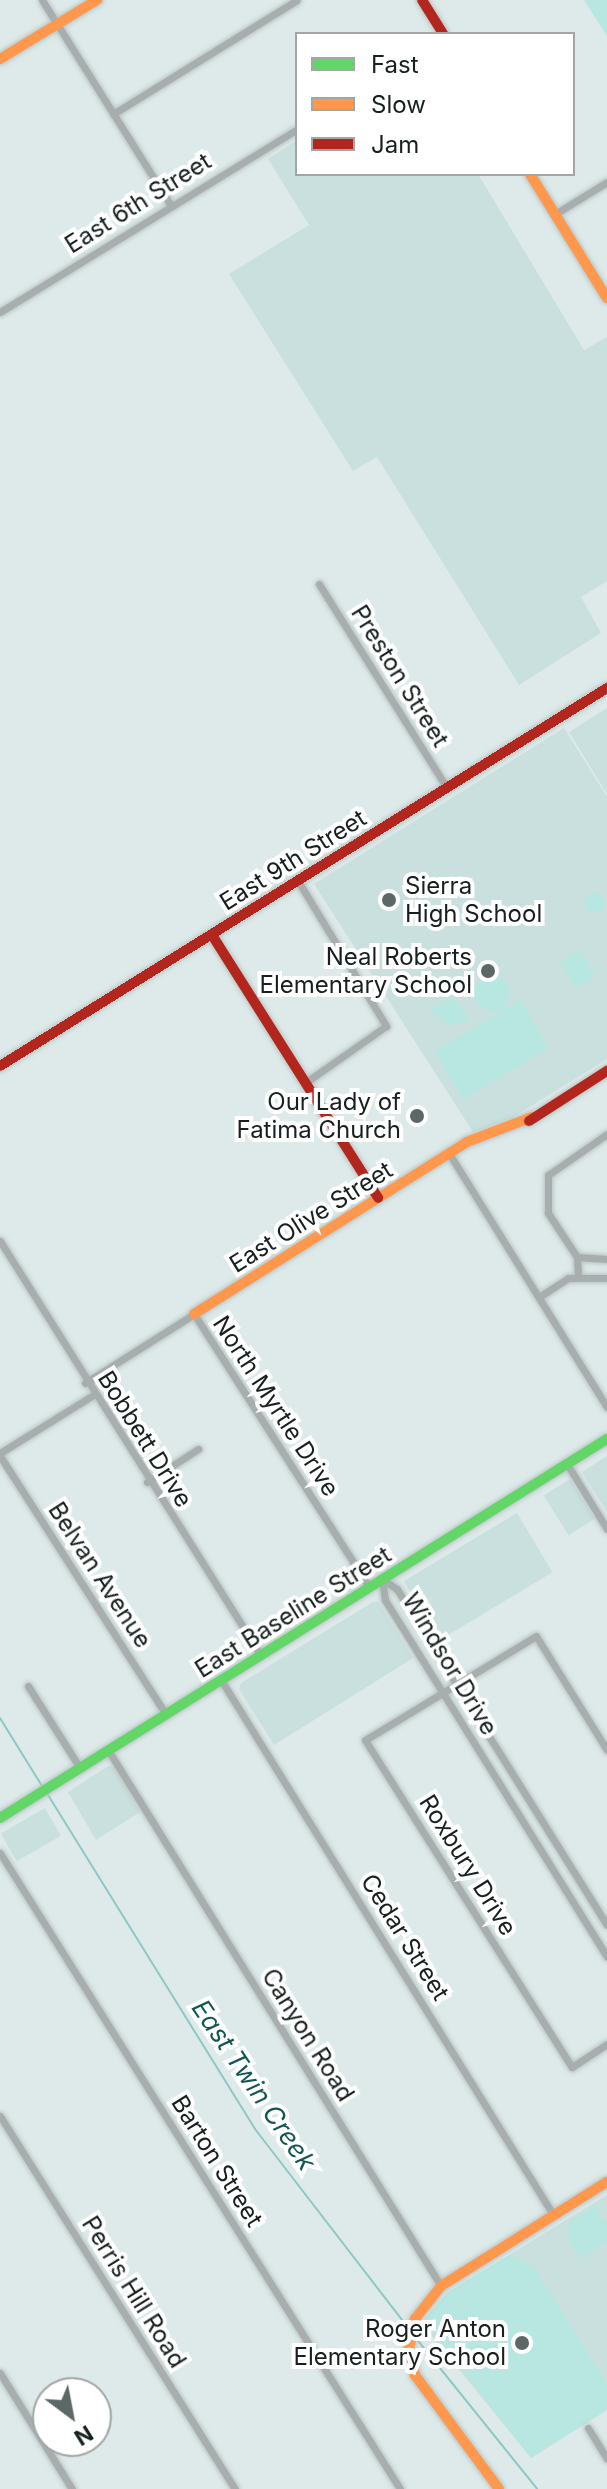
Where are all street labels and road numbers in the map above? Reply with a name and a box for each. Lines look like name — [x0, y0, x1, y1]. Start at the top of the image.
street label: East 6th Street — [60, 147, 216, 259]
street label: Preston Street — [345, 600, 455, 752]
street label: East 9th Street — [215, 804, 371, 916]
street label: East Olive Street — [224, 1155, 398, 1279]
street label: North Myrtle Drive — [207, 1310, 345, 1502]
street label: Bobbett Drive — [92, 1366, 198, 1512]
street label: Belvan Avenue — [42, 1497, 158, 1653]
street label: East Baseline Street — [190, 1540, 396, 1684]
street label: Windsor Drive — [396, 1588, 504, 1740]
street label: Roxbury Drive — [413, 1789, 523, 1941]
street label: Cedar Street — [355, 1869, 455, 2005]
street label: Canyon Road — [256, 1963, 360, 2107]
street label: Barton Street — [165, 2090, 269, 2232]
street label: Perris Hill Road — [76, 2211, 192, 2373]

